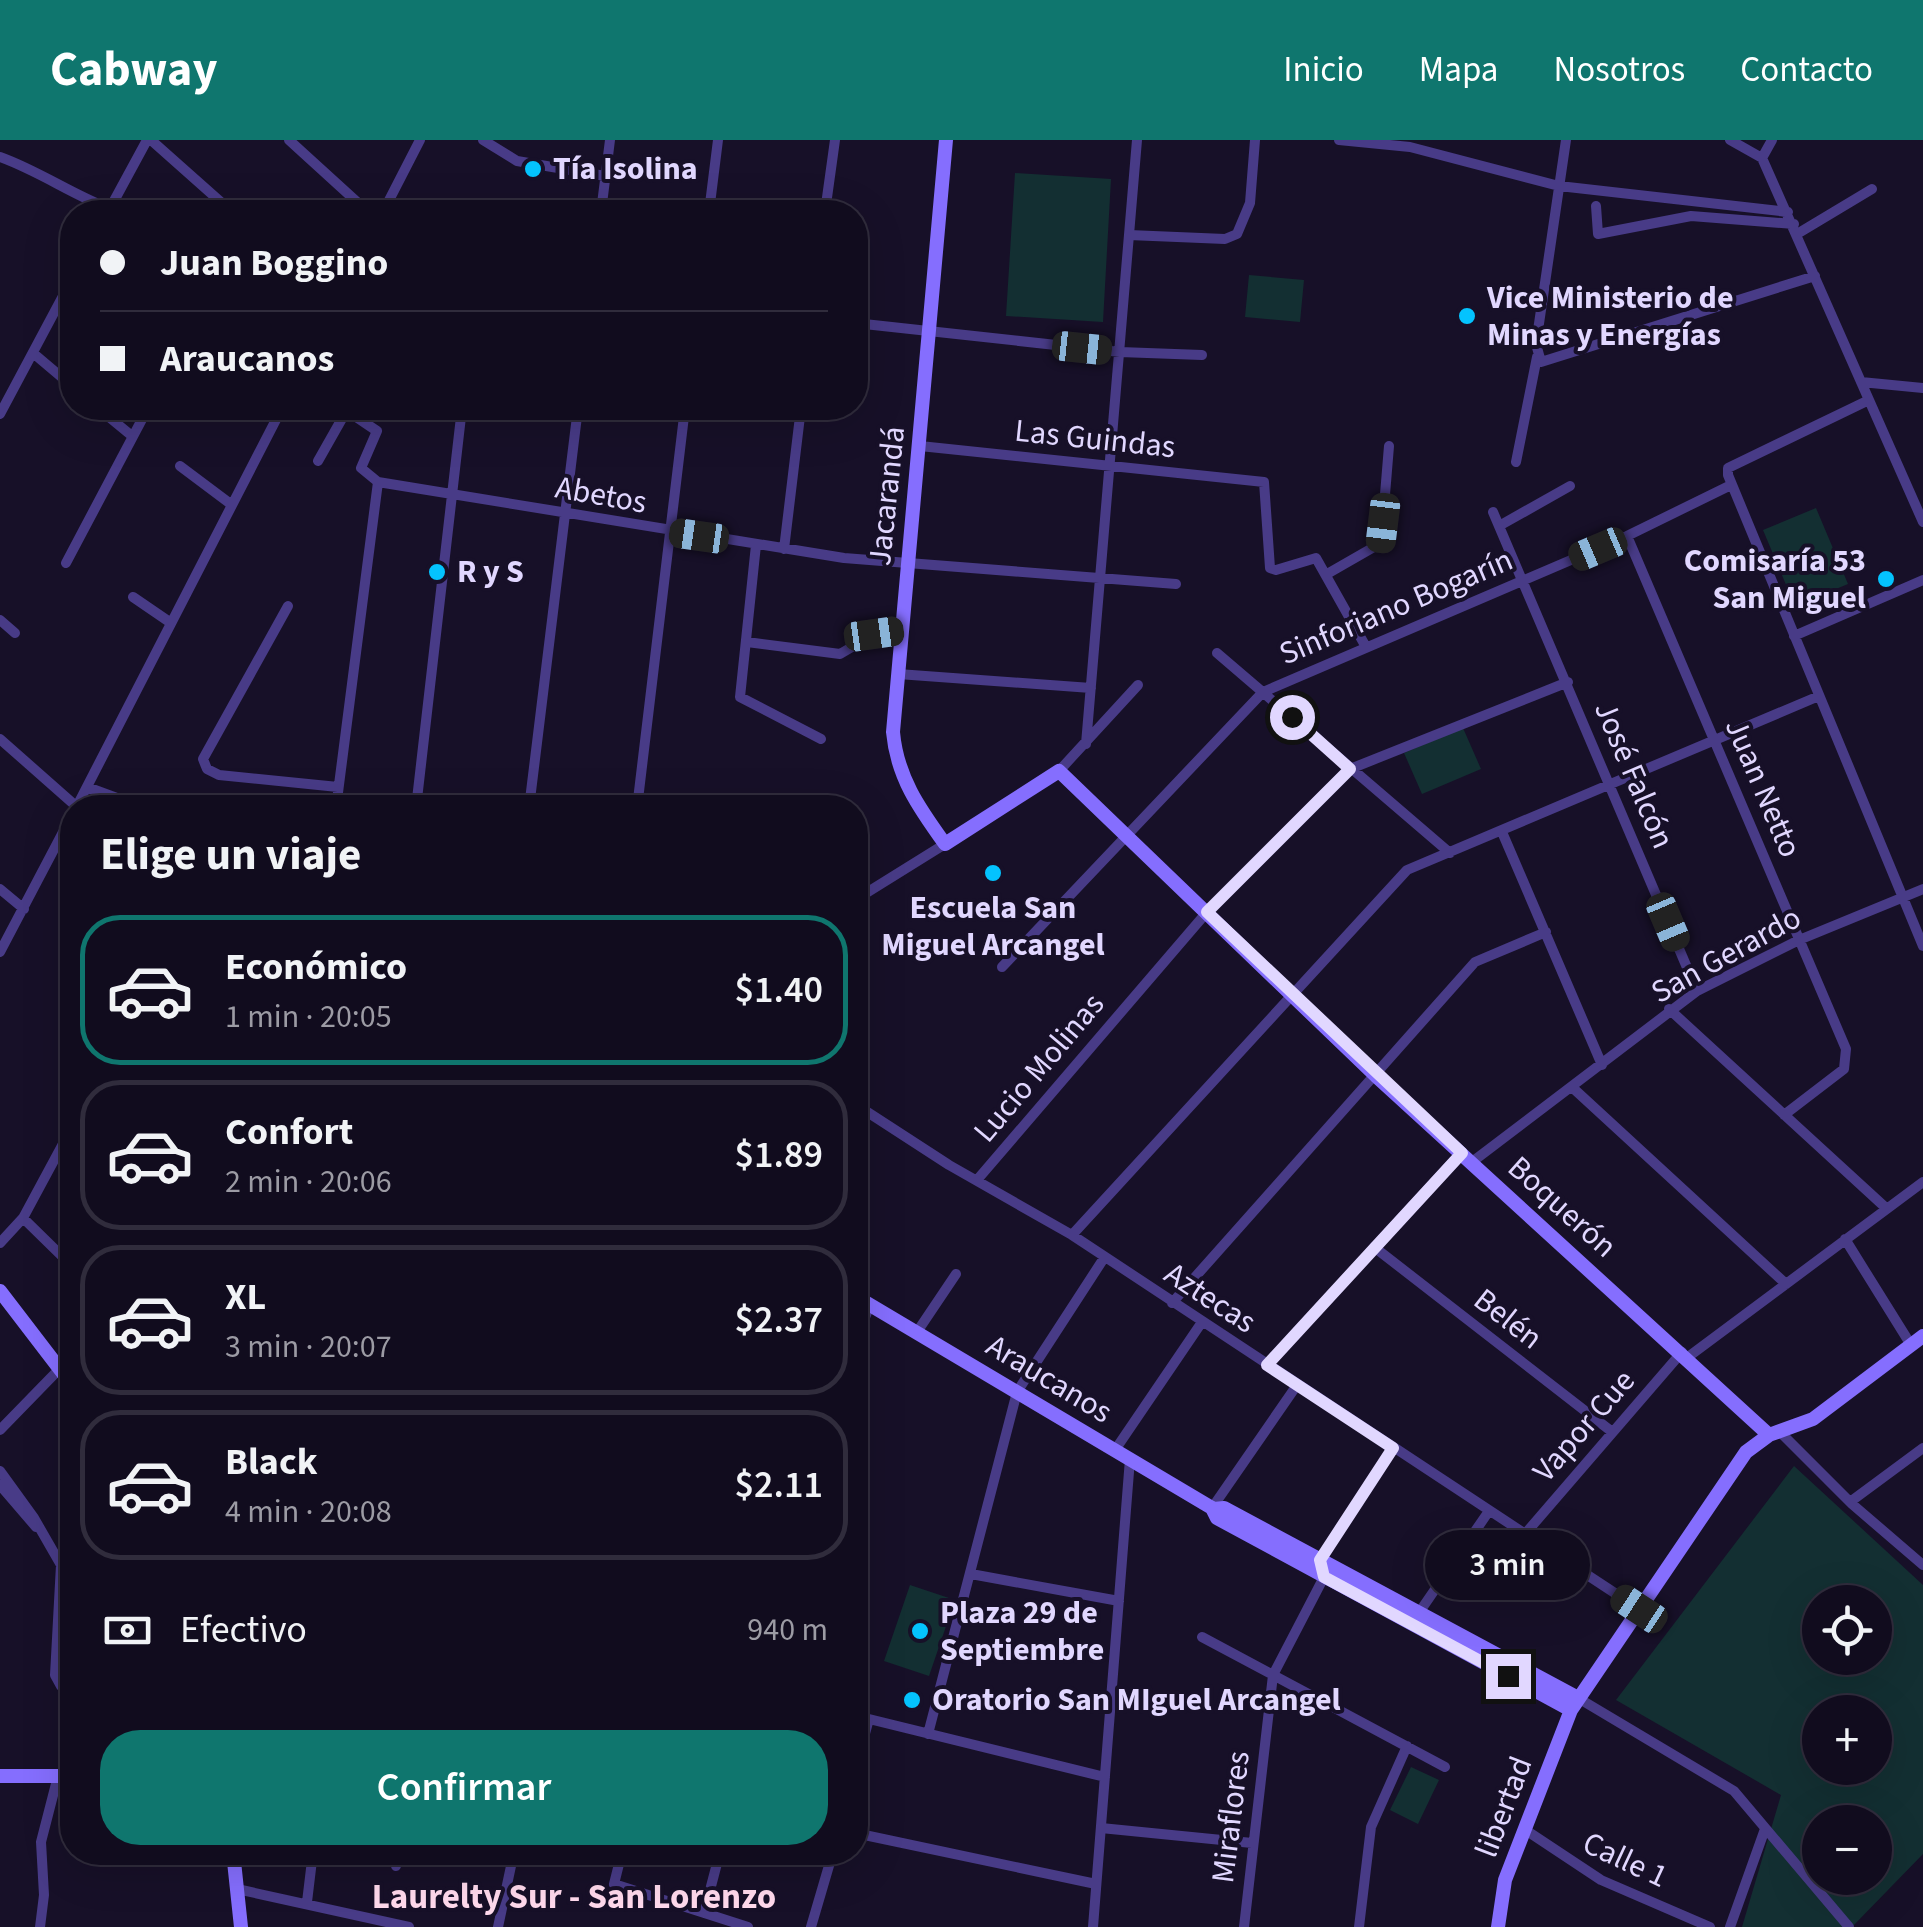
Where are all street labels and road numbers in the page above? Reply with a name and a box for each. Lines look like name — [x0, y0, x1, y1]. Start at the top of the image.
street label: Las Guindas — [1012, 408, 1178, 470]
street label: Jacarandá — [857, 424, 917, 568]
street label: Abetos — [552, 464, 650, 526]
street label: Sinforiano Bogarín — [1272, 537, 1520, 677]
street label: José Falcón — [1582, 694, 1686, 856]
street label: Juan Netto — [1713, 711, 1813, 865]
street label: San Gerardo — [1643, 895, 1809, 1015]
street label: Lucio Molinas — [963, 983, 1115, 1153]
street label: Boquerón — [1497, 1145, 1627, 1269]
street label: Aztecas — [1155, 1251, 1265, 1345]
street label: Belén — [1464, 1277, 1552, 1361]
street label: Araucanos — [977, 1323, 1121, 1435]
street label: Vapor Cue — [1522, 1360, 1646, 1492]
street label: Miraflores — [1200, 1748, 1262, 1886]
street label: libertad — [1464, 1750, 1544, 1864]
street label: Calle 1 — [1575, 1820, 1675, 1900]

